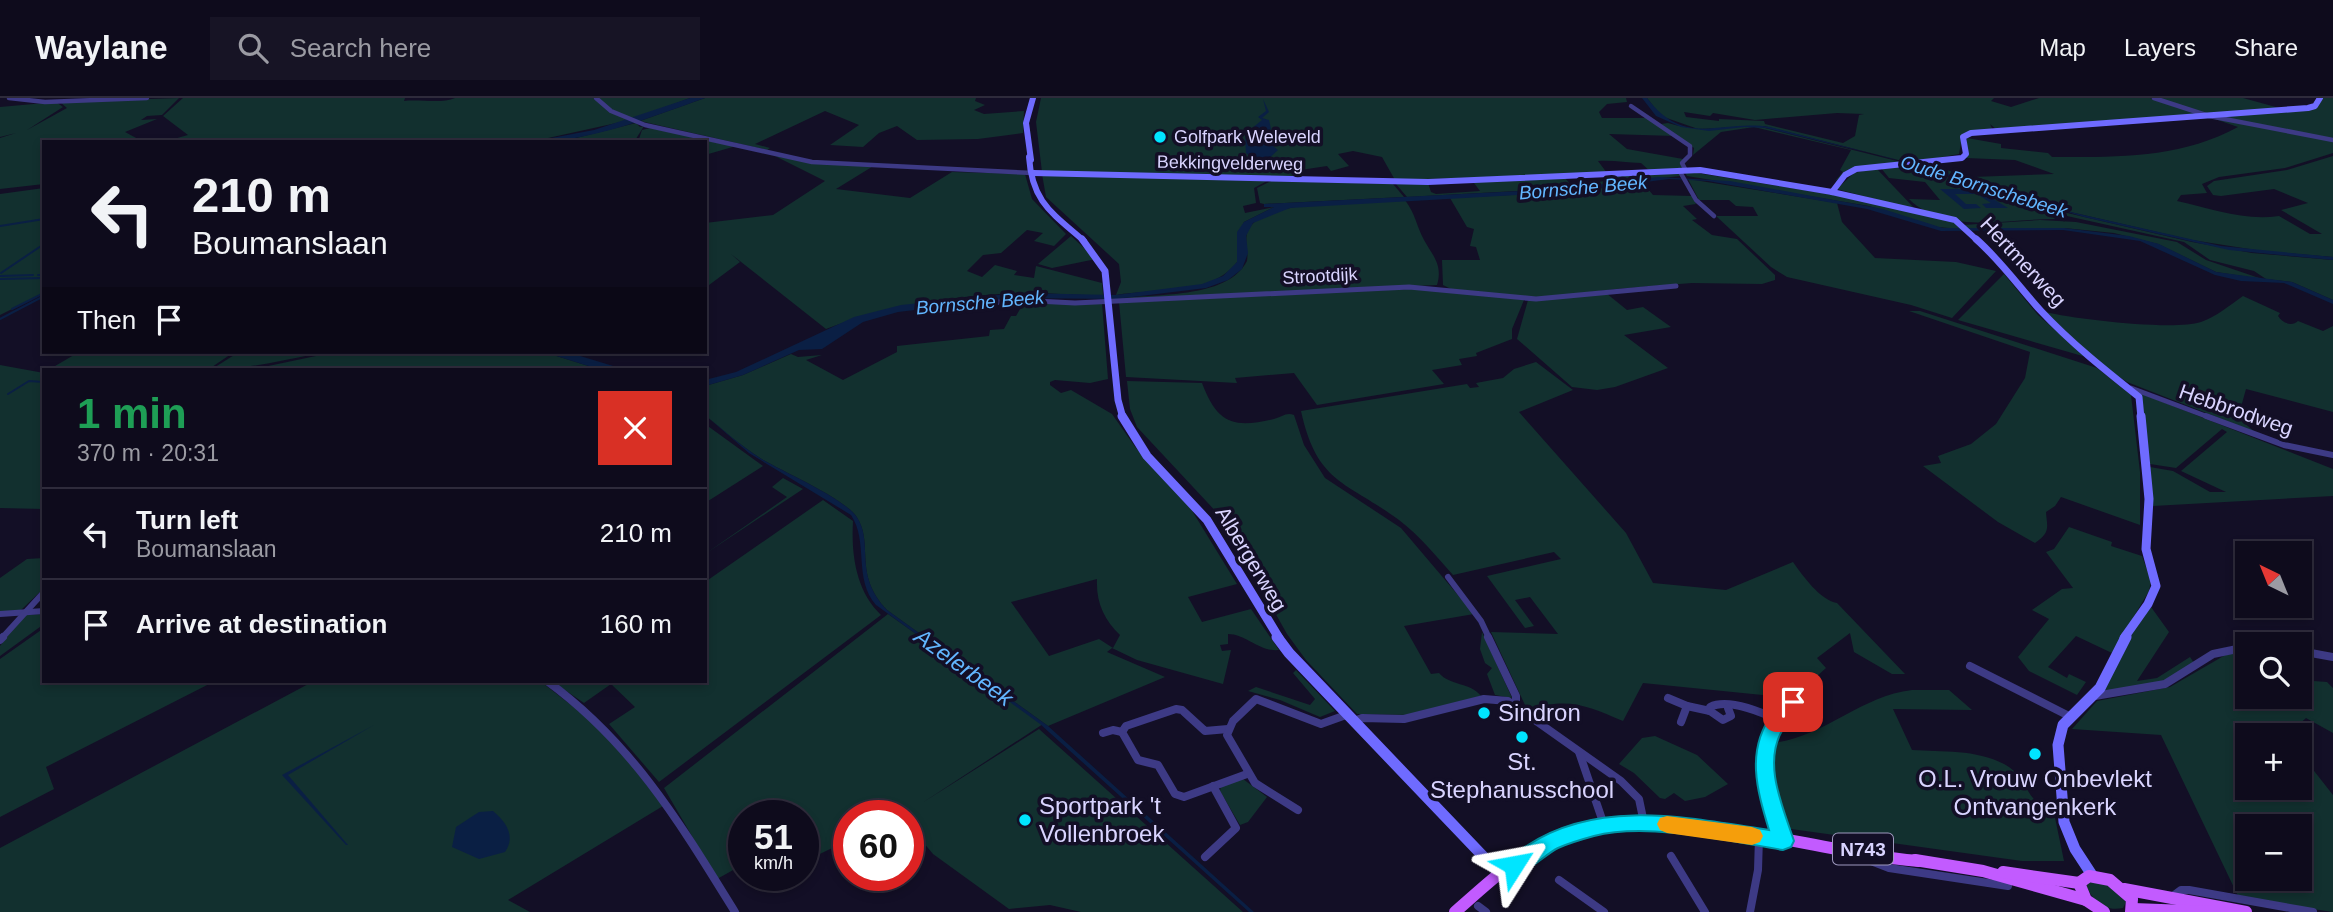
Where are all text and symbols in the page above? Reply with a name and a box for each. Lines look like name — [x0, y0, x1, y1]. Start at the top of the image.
search box — [210, 17, 700, 80]
text: Waylane — [35, 29, 168, 66]
icon: search — [234, 29, 272, 67]
text: Search here — [290, 33, 431, 63]
text: Map — [2039, 34, 2086, 61]
text: Layers — [2124, 34, 2196, 61]
text: Share — [2234, 34, 2298, 61]
place label: Golfpark Weleveld — [1174, 127, 1321, 147]
marker: Golfpark Weleveld — [1152, 129, 1168, 145]
water label: Oude Bornschebeek — [1898, 151, 2071, 222]
street label: Bekkingvelderweg — [1157, 152, 1303, 174]
icon: left — [77, 168, 168, 259]
text: 210 m — [192, 168, 331, 222]
water label: Bornsche Beek — [1518, 171, 1650, 204]
street label: Hertmerweg — [1976, 212, 2071, 311]
text: Boumanslaan — [192, 225, 388, 261]
street label: Strootdijk — [1282, 264, 1359, 288]
water label: Bornsche Beek — [915, 286, 1047, 319]
icon: arrive — [150, 301, 188, 339]
text: Then — [77, 305, 136, 335]
street label: Hebbrodweg — [2176, 379, 2296, 440]
text: 1 min — [77, 390, 187, 437]
button: close — [598, 391, 672, 465]
text: 370 m · 20:31 — [77, 440, 219, 466]
street label: Albergerweg — [1211, 502, 1292, 615]
text: Turn left — [136, 505, 238, 535]
icon: left — [77, 515, 115, 553]
text: 210 m — [600, 518, 672, 548]
text: Boumanslaan — [136, 536, 277, 562]
north arrow — [2235, 541, 2312, 618]
map controls — [2235, 541, 2312, 891]
icon: arrive — [77, 606, 115, 644]
text: Arrive at destination — [136, 609, 387, 639]
text: 160 m — [600, 609, 672, 639]
water label: Azelerbeek — [908, 621, 1019, 712]
button: search — [2235, 632, 2312, 709]
pin — [1763, 672, 1823, 732]
icon: arrive — [1774, 683, 1812, 721]
place label: Sindron — [1498, 699, 1581, 726]
marker: Sindron — [1476, 705, 1492, 721]
button: + — [2235, 723, 2312, 800]
marker: St. Stephanusschool — [1514, 729, 1530, 745]
marker: O.L. Vrouw Onbevlekt Ontvangenkerk — [2027, 746, 2043, 762]
place label: St. Stephanusschool — [1430, 748, 1614, 803]
place label: O.L. Vrouw Onbevlekt Ontvangenkerk — [1918, 765, 2152, 820]
place label: Sportpark 't Vollenbroek — [1039, 792, 1165, 847]
speed limit sign: 60 — [833, 800, 924, 891]
marker: Sportpark 't Vollenbroek — [1017, 812, 1033, 828]
button: − — [2235, 814, 2312, 891]
text: 51 — [754, 817, 793, 856]
position arrow — [1477, 828, 1551, 902]
road number: N743 — [1833, 834, 1893, 864]
text: km/h — [754, 853, 793, 873]

